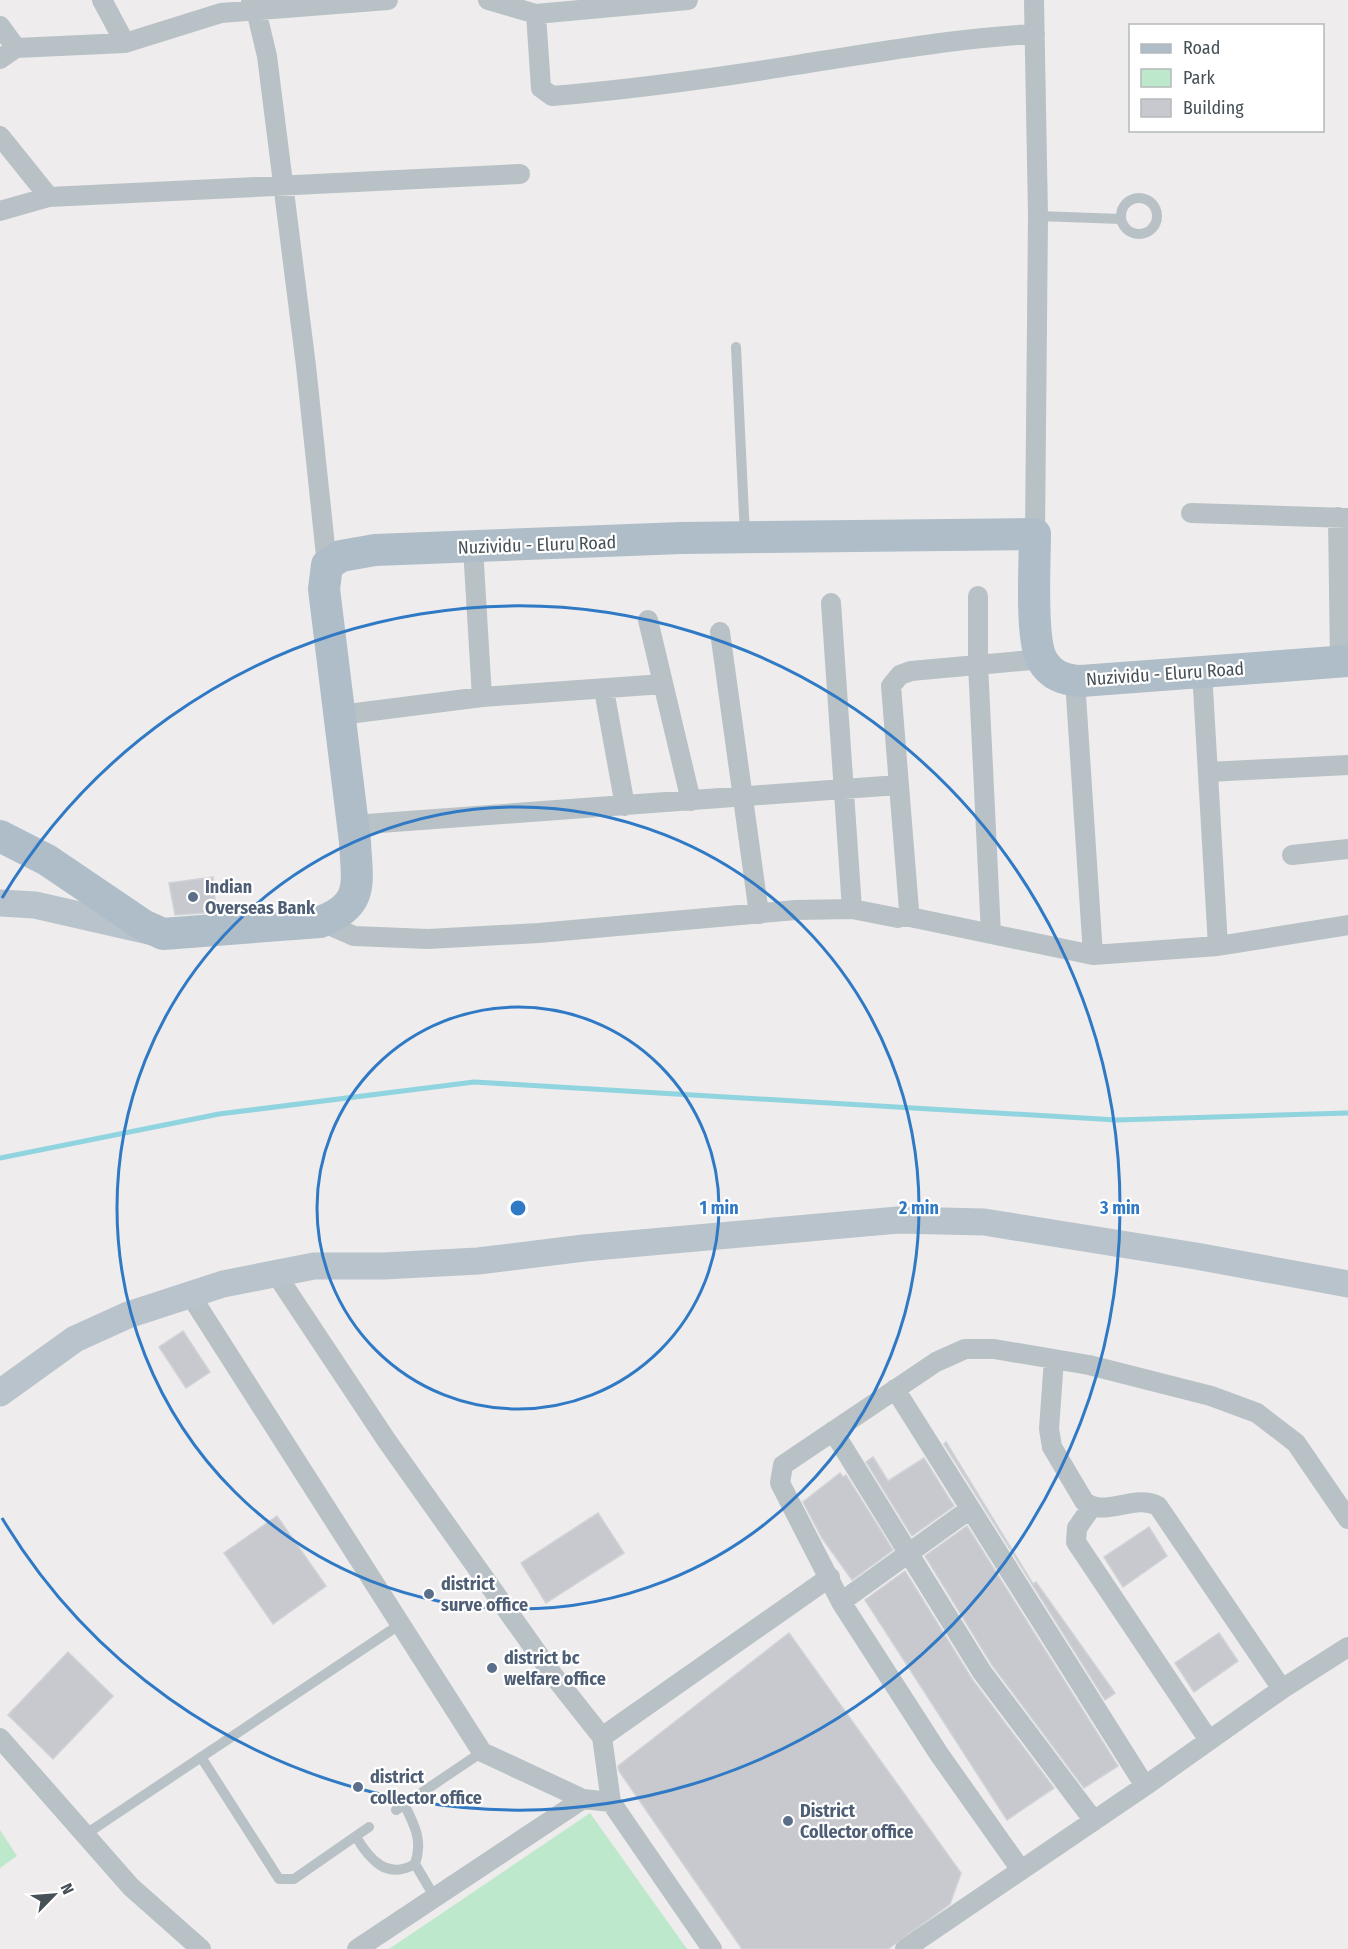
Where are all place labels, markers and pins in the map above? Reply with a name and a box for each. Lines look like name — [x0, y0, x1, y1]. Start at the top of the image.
place label: Indian Overseas Bank — [205, 876, 316, 919]
marker: Indian Overseas Bank — [186, 890, 200, 904]
centre of rings — [508, 1198, 528, 1218]
place label: district surve office — [441, 1573, 528, 1616]
marker: district surve office — [422, 1587, 436, 1601]
place label: district bc welfare office — [504, 1647, 606, 1690]
marker: district bc welfare office — [485, 1661, 499, 1675]
place label: district collector office — [370, 1766, 482, 1809]
marker: district collector office — [351, 1780, 365, 1794]
place label: District Collector office — [800, 1800, 913, 1843]
marker: District Collector office — [781, 1814, 795, 1828]

